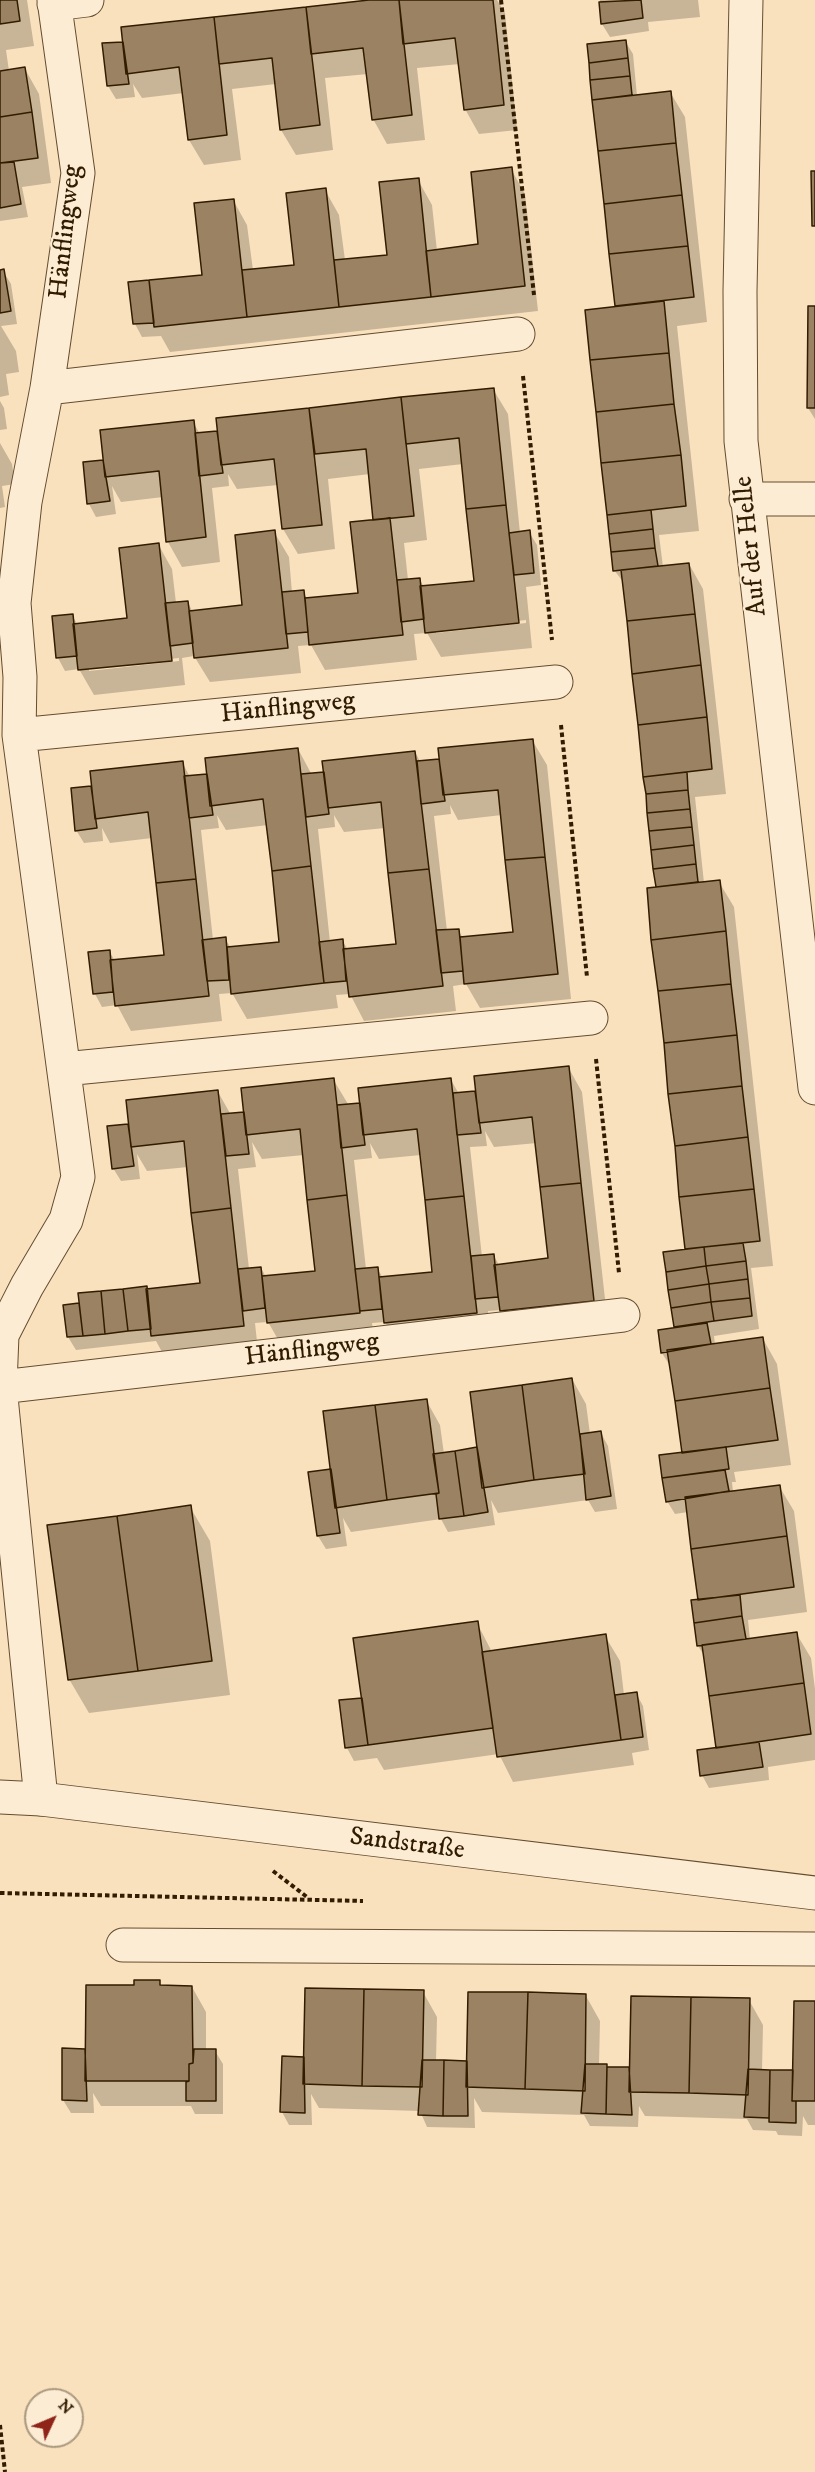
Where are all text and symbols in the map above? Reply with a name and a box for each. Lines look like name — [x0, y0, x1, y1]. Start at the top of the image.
street label: Hänflingweg — [44, 163, 90, 301]
street label: Auf der Helle — [729, 475, 775, 617]
street label: Hänflingweg — [219, 686, 357, 732]
street label: Hänflingweg — [243, 1327, 381, 1375]
street label: Sandstraße — [348, 1822, 466, 1868]
north arrow — [24, 2388, 84, 2448]
text: N — [54, 2395, 77, 2419]

